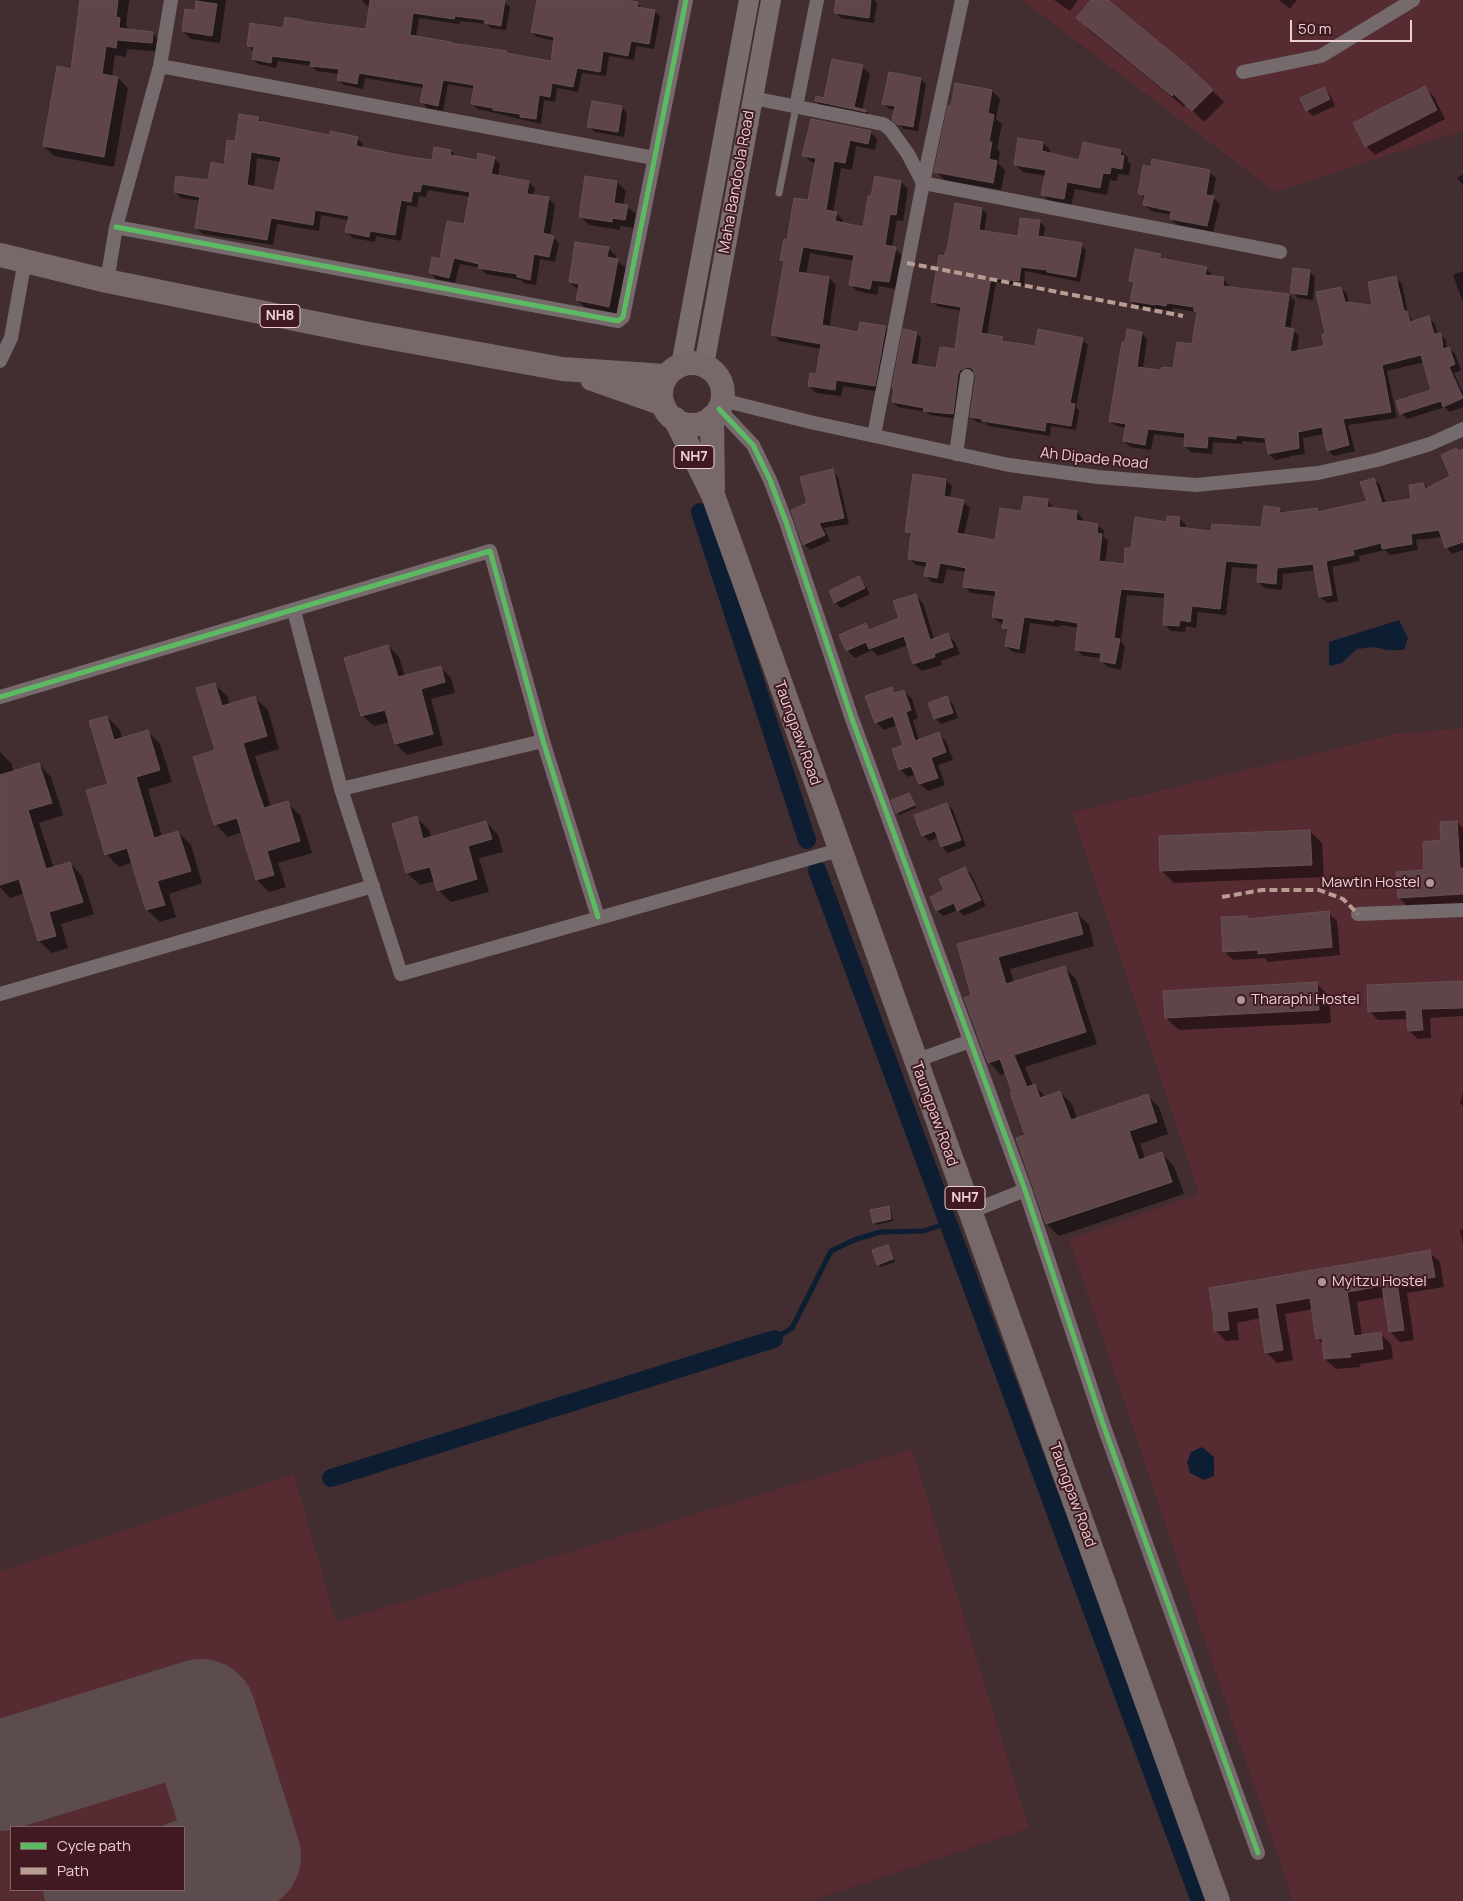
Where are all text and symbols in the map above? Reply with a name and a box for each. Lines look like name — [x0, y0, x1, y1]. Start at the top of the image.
scale bar — [1293, 10, 1416, 42]
text: 50 m — [1298, 18, 1332, 39]
street label: Maha Bandoola Road — [716, 109, 758, 255]
road number: NH8 — [260, 304, 300, 328]
street label: Ah Dipade Road — [1039, 444, 1149, 474]
road number: NH7 — [674, 446, 714, 468]
street label: Taungpaw Road — [770, 678, 824, 788]
place label: Mawtin Hostel — [1322, 874, 1420, 892]
marker: Mawtin Hostel — [1424, 877, 1436, 889]
place label: Tharaphi Hostel — [1251, 991, 1360, 1009]
marker: Tharaphi Hostel — [1235, 994, 1247, 1006]
street label: Taungpaw Road — [907, 1059, 961, 1169]
road number: NH7 — [945, 1186, 985, 1210]
place label: Myitzu Hostel — [1332, 1273, 1427, 1291]
marker: Myitzu Hostel — [1316, 1276, 1328, 1288]
street label: Taungpaw Road — [1045, 1440, 1099, 1550]
legend — [10, 1826, 185, 1891]
text: Cycle path — [57, 1835, 131, 1856]
text: Path — [57, 1860, 89, 1881]

